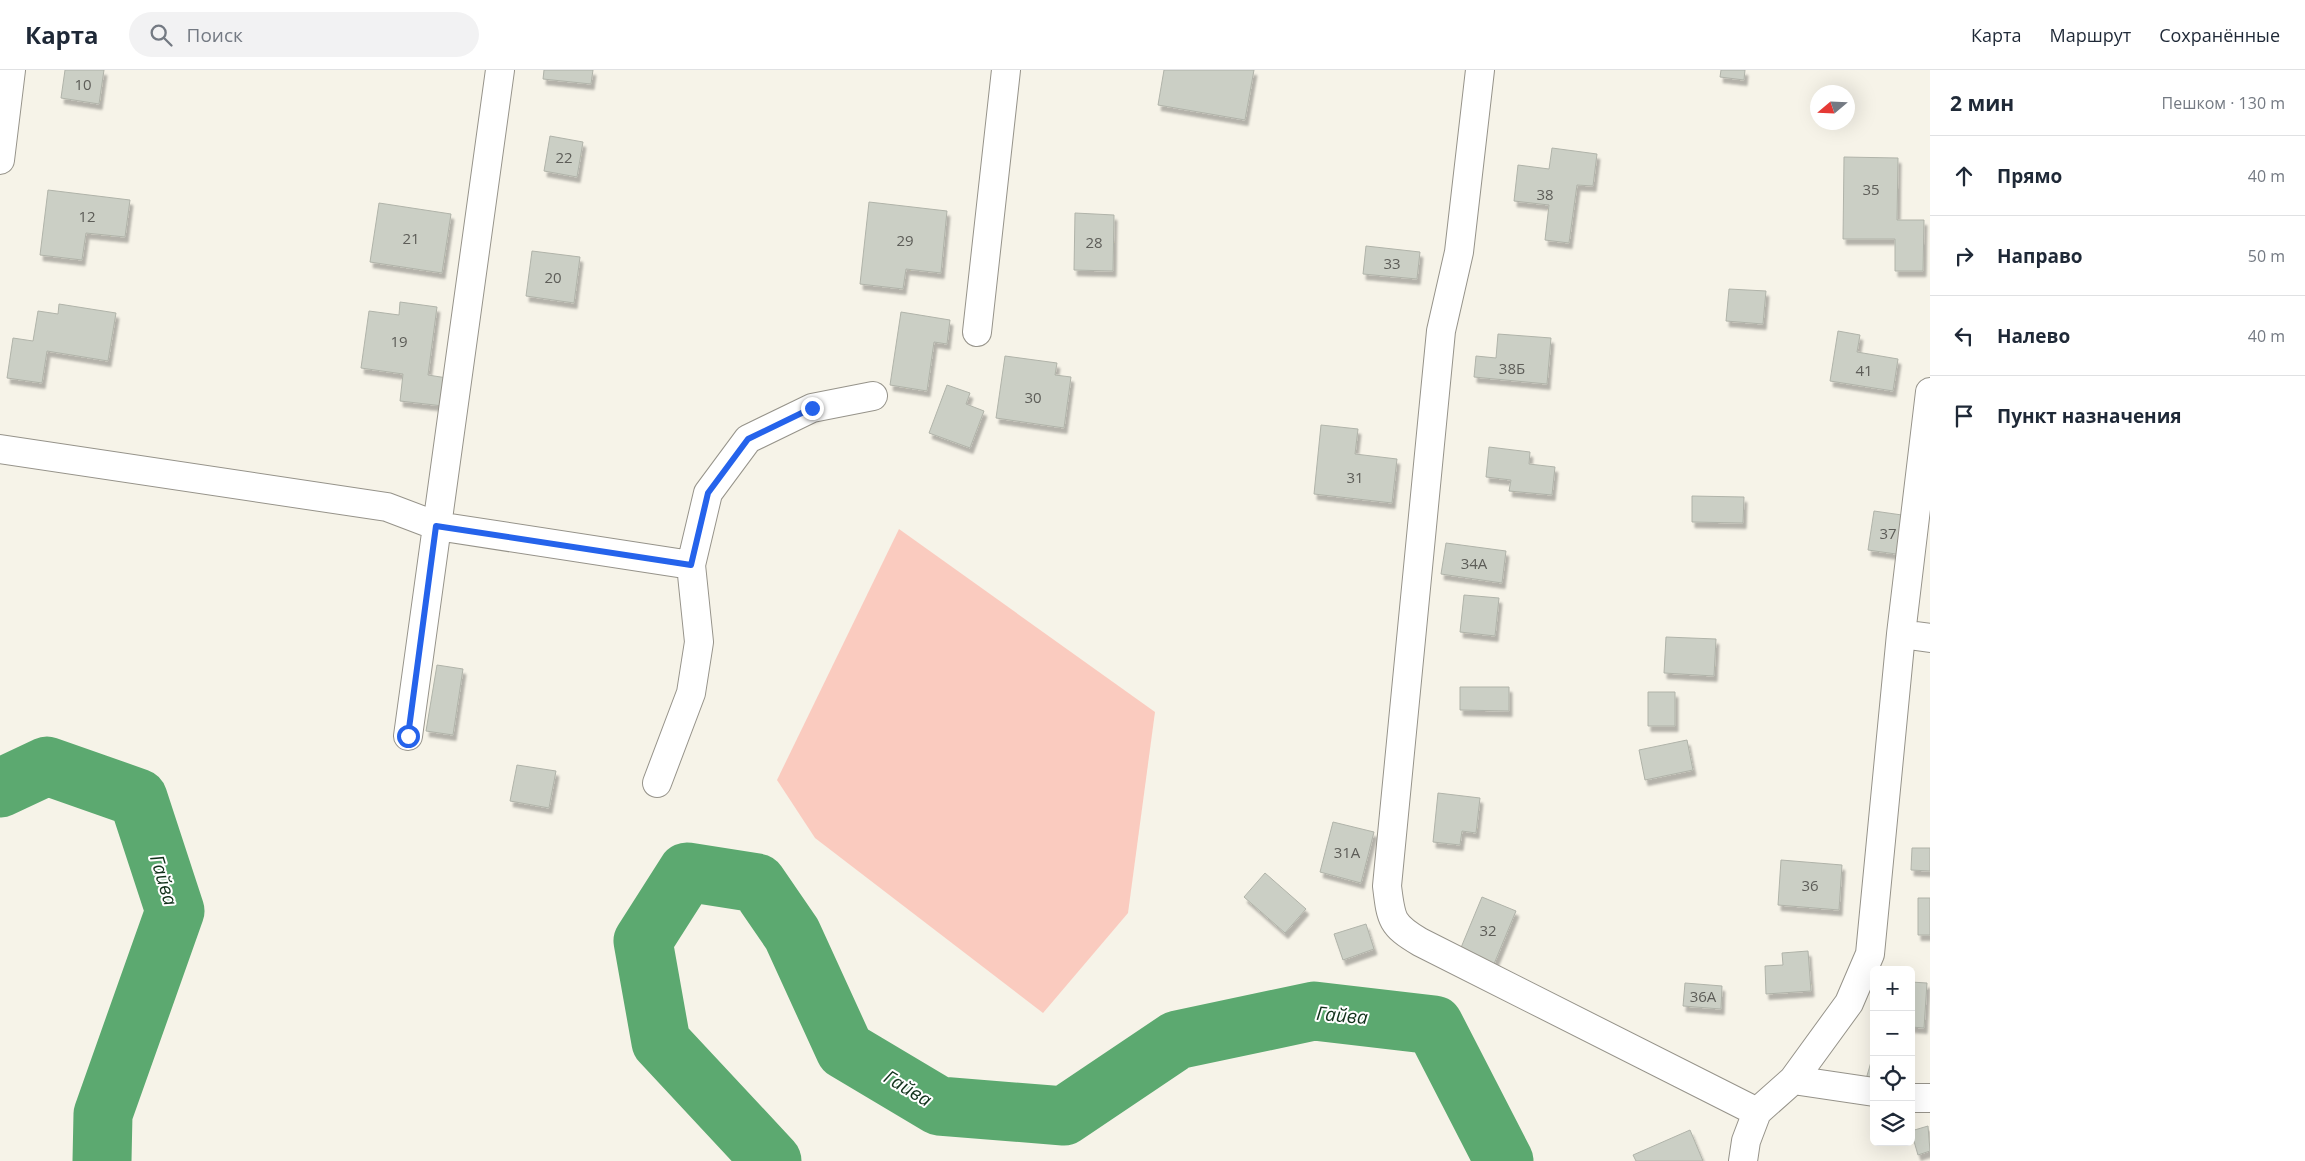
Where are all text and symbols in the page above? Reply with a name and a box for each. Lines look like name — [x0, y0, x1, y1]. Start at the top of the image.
search box — [129, 12, 479, 57]
text: Карта — [25, 18, 99, 51]
icon: search — [147, 21, 175, 49]
text: Поиск — [187, 22, 243, 48]
text: Карта — [1971, 23, 2021, 47]
text: Маршрут — [2049, 23, 2131, 47]
text: Сохранённые — [2159, 23, 2280, 47]
house number: 10 — [74, 74, 92, 94]
north arrow — [1810, 85, 1855, 130]
text: 2 мин — [1950, 89, 2014, 117]
text: Пешком · 130 m — [2162, 92, 2285, 114]
house number: 22 — [555, 147, 573, 167]
icon: ahead — [1950, 162, 1978, 190]
text: Прямо — [1997, 163, 2062, 189]
text: 40 m — [2248, 165, 2285, 187]
house number: 35 — [1862, 179, 1880, 199]
house number: 38 — [1536, 184, 1554, 204]
house number: 12 — [78, 206, 96, 226]
house number: 21 — [402, 228, 420, 248]
house number: 29 — [896, 230, 914, 250]
house number: 28 — [1085, 232, 1103, 252]
icon: right — [1950, 242, 1978, 270]
text: Направо — [1997, 243, 2083, 269]
text: 50 m — [2248, 245, 2285, 267]
house number: 33 — [1383, 253, 1401, 273]
house number: 20 — [544, 267, 562, 287]
icon: left — [1950, 322, 1978, 350]
text: Налево — [1997, 323, 2070, 349]
text: 40 m — [2248, 325, 2285, 347]
house number: 19 — [390, 331, 408, 351]
house number: 38Б — [1499, 358, 1525, 378]
house number: 41 — [1855, 360, 1873, 380]
house number: 30 — [1024, 387, 1042, 407]
route end — [801, 397, 824, 420]
icon: arrive — [1950, 402, 1978, 430]
text: Пункт назначения — [1997, 403, 2182, 429]
house number: 31 — [1346, 467, 1364, 487]
house number: 37 — [1879, 523, 1897, 543]
house number: 34А — [1461, 553, 1488, 573]
route start — [397, 725, 420, 748]
house number: 31А — [1334, 842, 1361, 862]
water label: Гайва — [144, 851, 184, 909]
house number: 36 — [1801, 875, 1819, 895]
house number: 32 — [1479, 920, 1497, 940]
map controls — [1870, 966, 1915, 1146]
button: + — [1870, 966, 1915, 1011]
house number: 36А — [1690, 986, 1717, 1006]
water label: Гайва — [1315, 1000, 1369, 1030]
button: − — [1870, 1011, 1915, 1056]
button: locate — [1870, 1056, 1915, 1101]
water label: Гайва — [879, 1064, 937, 1113]
button: layers — [1870, 1101, 1915, 1146]

